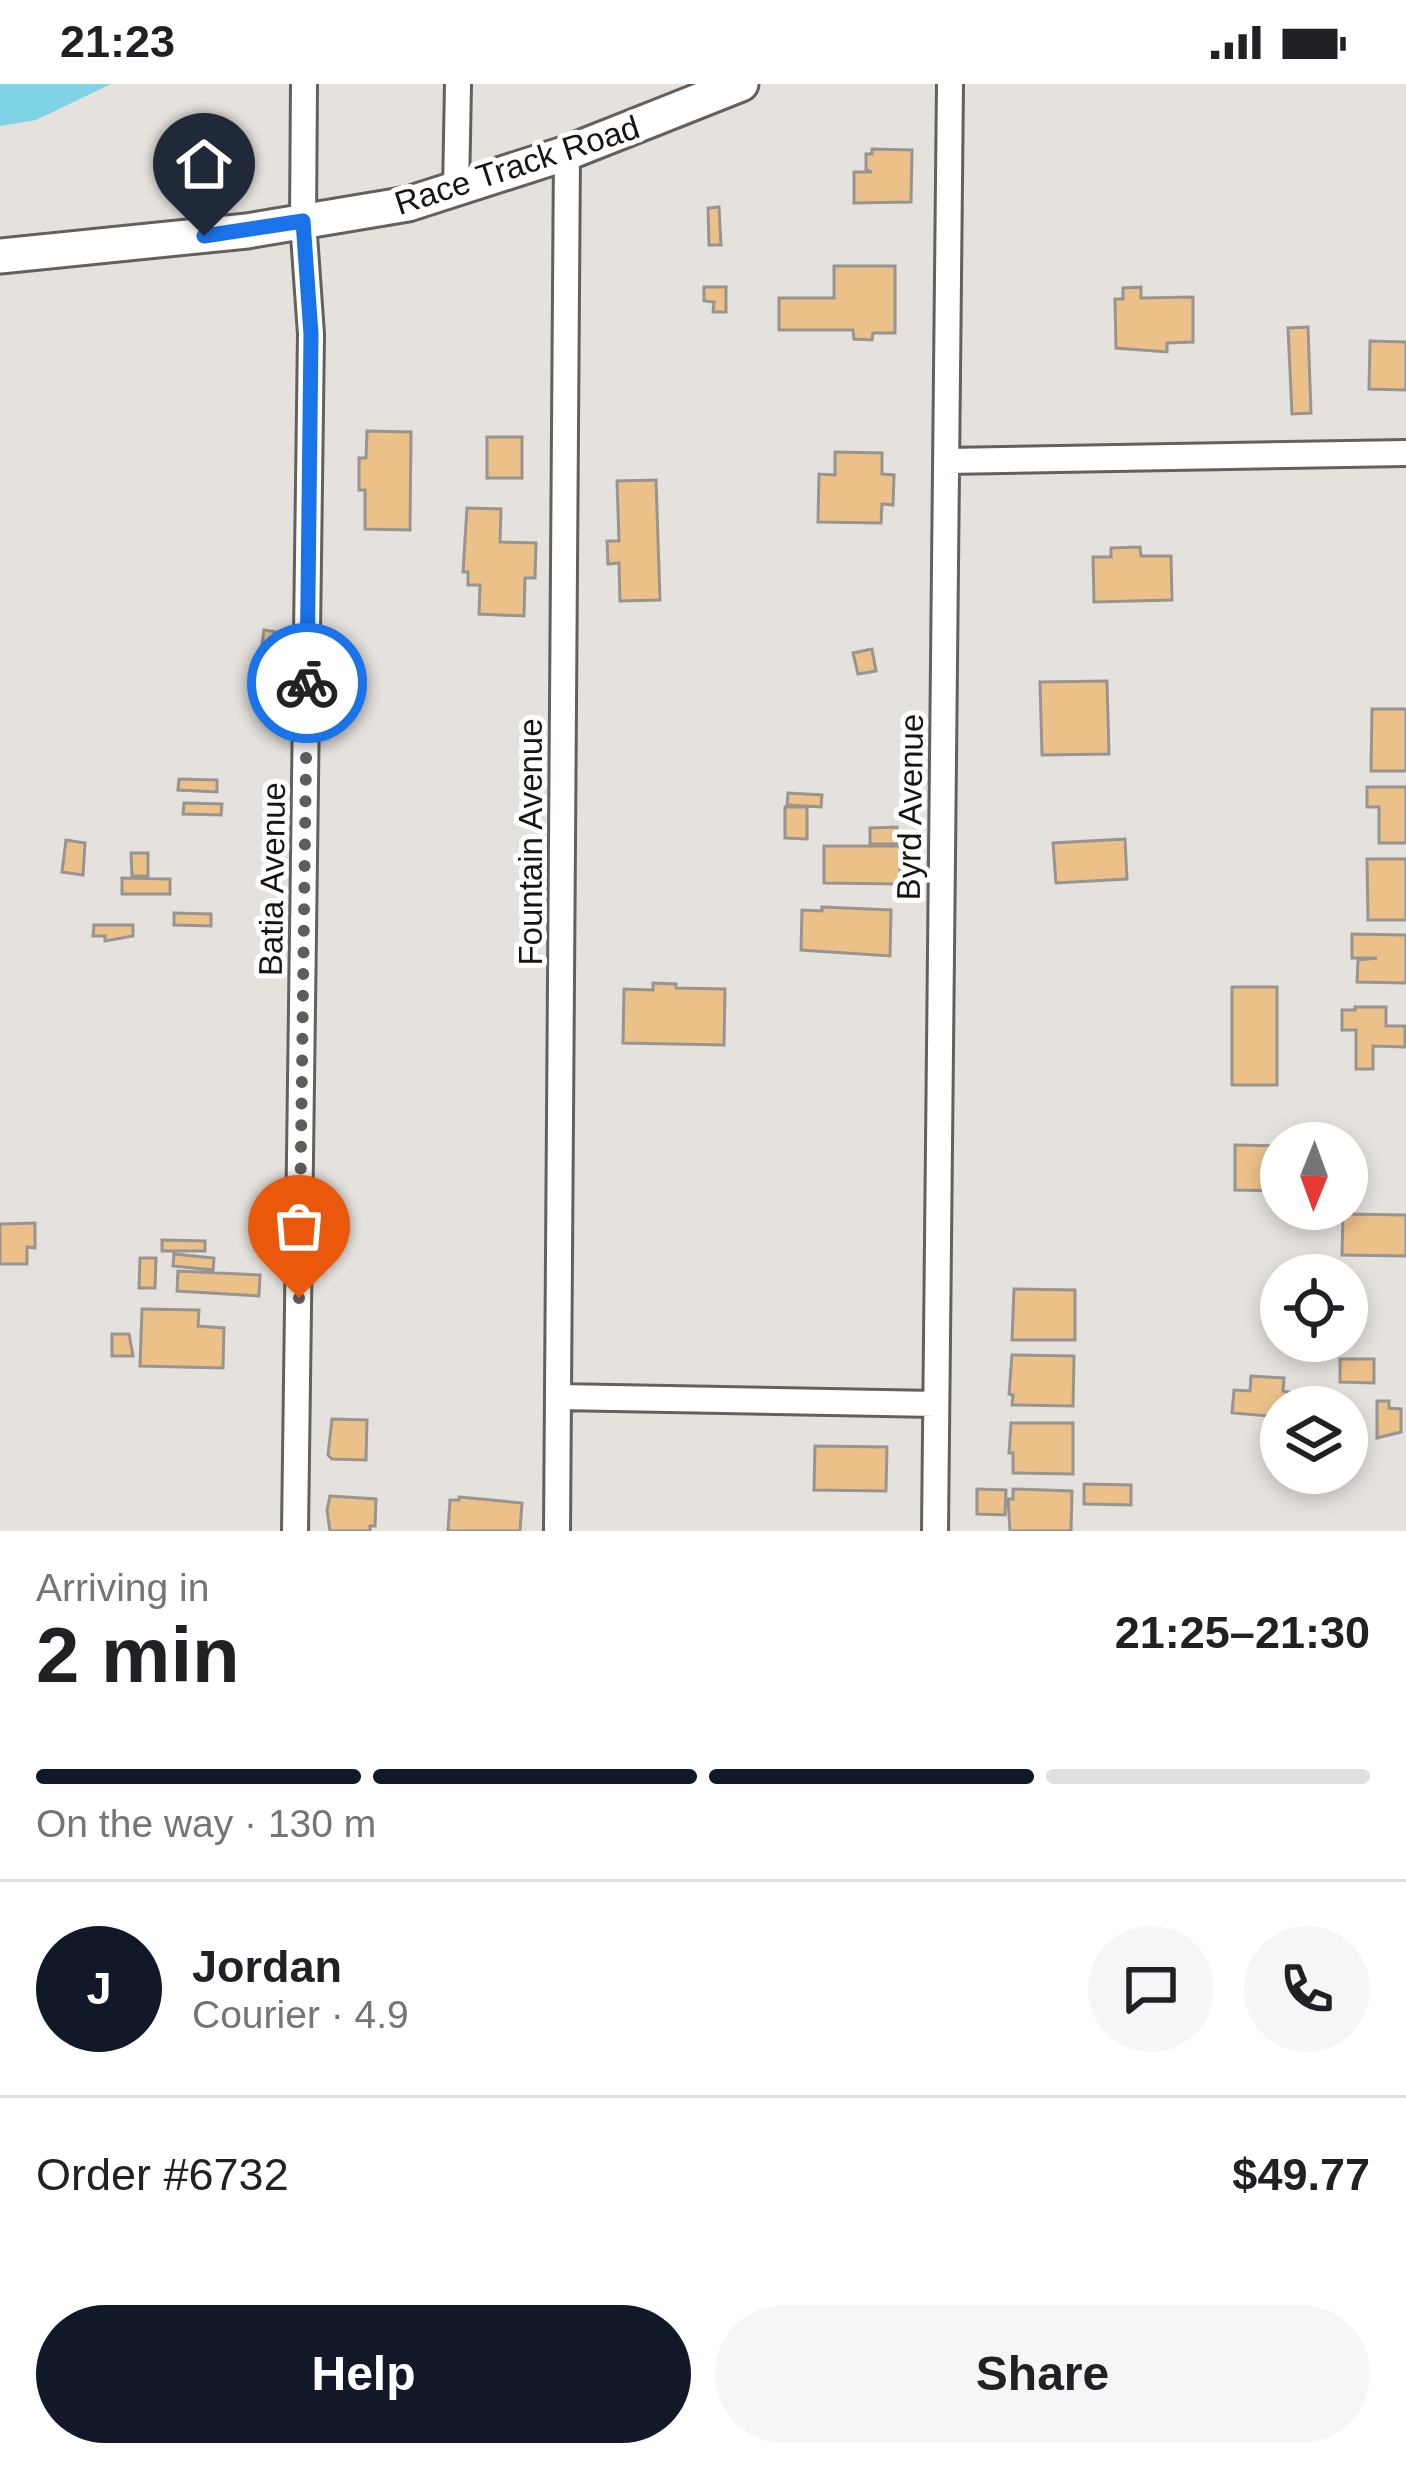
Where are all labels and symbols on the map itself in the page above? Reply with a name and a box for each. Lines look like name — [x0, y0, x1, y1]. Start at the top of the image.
street label: Race Track Road — [390, 108, 644, 222]
pin — [153, 113, 255, 236]
courier — [247, 623, 367, 743]
street label: Byrd Avenue — [890, 713, 930, 901]
street label: Fountain Avenue — [512, 718, 549, 966]
street label: Batia Avenue — [252, 782, 292, 976]
north arrow — [1260, 1122, 1368, 1230]
pin — [248, 1175, 350, 1298]

